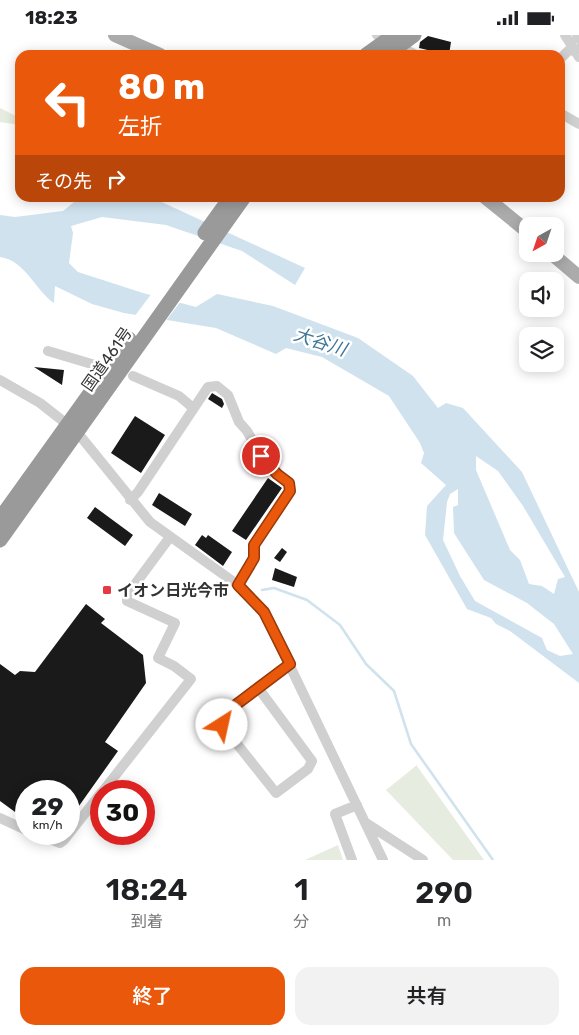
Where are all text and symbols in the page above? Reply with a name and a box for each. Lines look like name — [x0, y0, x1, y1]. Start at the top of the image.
text: 18:23 — [25, 6, 78, 29]
text: 80 m — [118, 66, 205, 108]
icon: left — [35, 70, 100, 135]
text: 左折 — [118, 113, 162, 140]
icon: right — [102, 165, 130, 193]
text: その先 — [35, 170, 92, 193]
north arrow — [519, 217, 564, 263]
map controls — [519, 217, 564, 372]
button: sound — [519, 272, 564, 317]
street label: 国道461号 — [78, 323, 136, 395]
water label: 大谷川 — [291, 323, 351, 361]
button: layers — [519, 327, 564, 372]
pin — [240, 435, 282, 477]
icon: arrive — [247, 442, 275, 470]
place label: イオン日光今市 — [117, 581, 229, 600]
marker: イオン日光今市 — [101, 584, 113, 596]
position arrow — [195, 698, 247, 750]
speed limit sign: 30 — [90, 780, 155, 845]
text: 29 — [31, 792, 64, 821]
text: km/h — [33, 818, 62, 832]
text: 18:24 — [106, 872, 188, 908]
text: 1 — [294, 872, 309, 908]
text: 290 — [415, 875, 473, 911]
text: m — [437, 911, 451, 930]
text: 到着 — [131, 912, 163, 931]
text: 分 — [293, 912, 309, 931]
button: 終了 — [20, 967, 285, 1025]
button: 共有 — [295, 967, 559, 1025]

